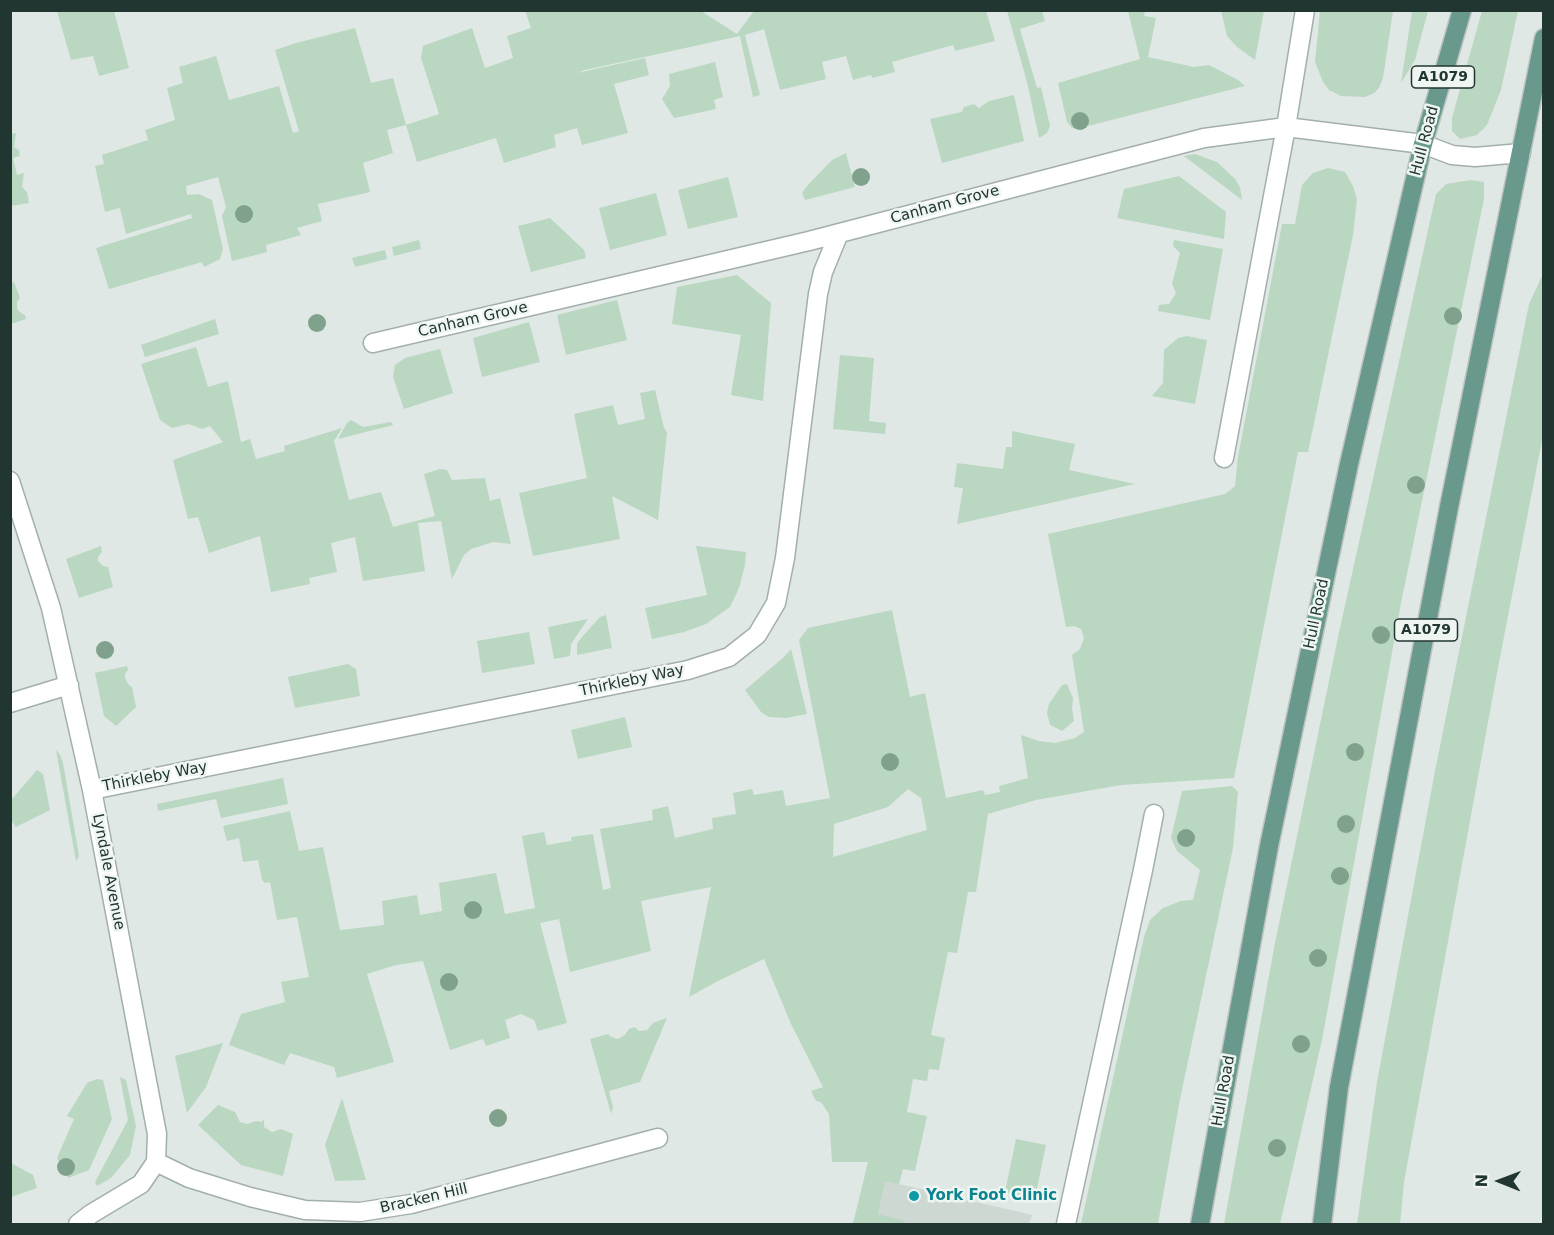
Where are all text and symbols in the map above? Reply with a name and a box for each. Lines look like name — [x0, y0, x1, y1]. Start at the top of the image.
road number: A1079 — [1412, 66, 1474, 88]
street label: Hull Road — [1407, 104, 1443, 178]
street label: Canham Grove — [889, 182, 1001, 228]
street label: Canham Grove — [416, 299, 530, 341]
street label: Hull Road — [1301, 577, 1333, 651]
road number: A1079 — [1394, 619, 1458, 641]
street label: Thirkleby Way — [578, 661, 686, 701]
street label: Thirkleby Way — [101, 758, 209, 796]
street label: Lyndale Avenue — [88, 812, 128, 932]
street label: Hull Road — [1209, 1054, 1239, 1128]
north arrow — [1470, 1151, 1530, 1211]
text: N — [1472, 1174, 1491, 1188]
street label: Bracken Hill — [378, 1180, 470, 1218]
place label: York Foot Clinic — [926, 1187, 1057, 1205]
marker: York Foot Clinic — [907, 1189, 921, 1203]

